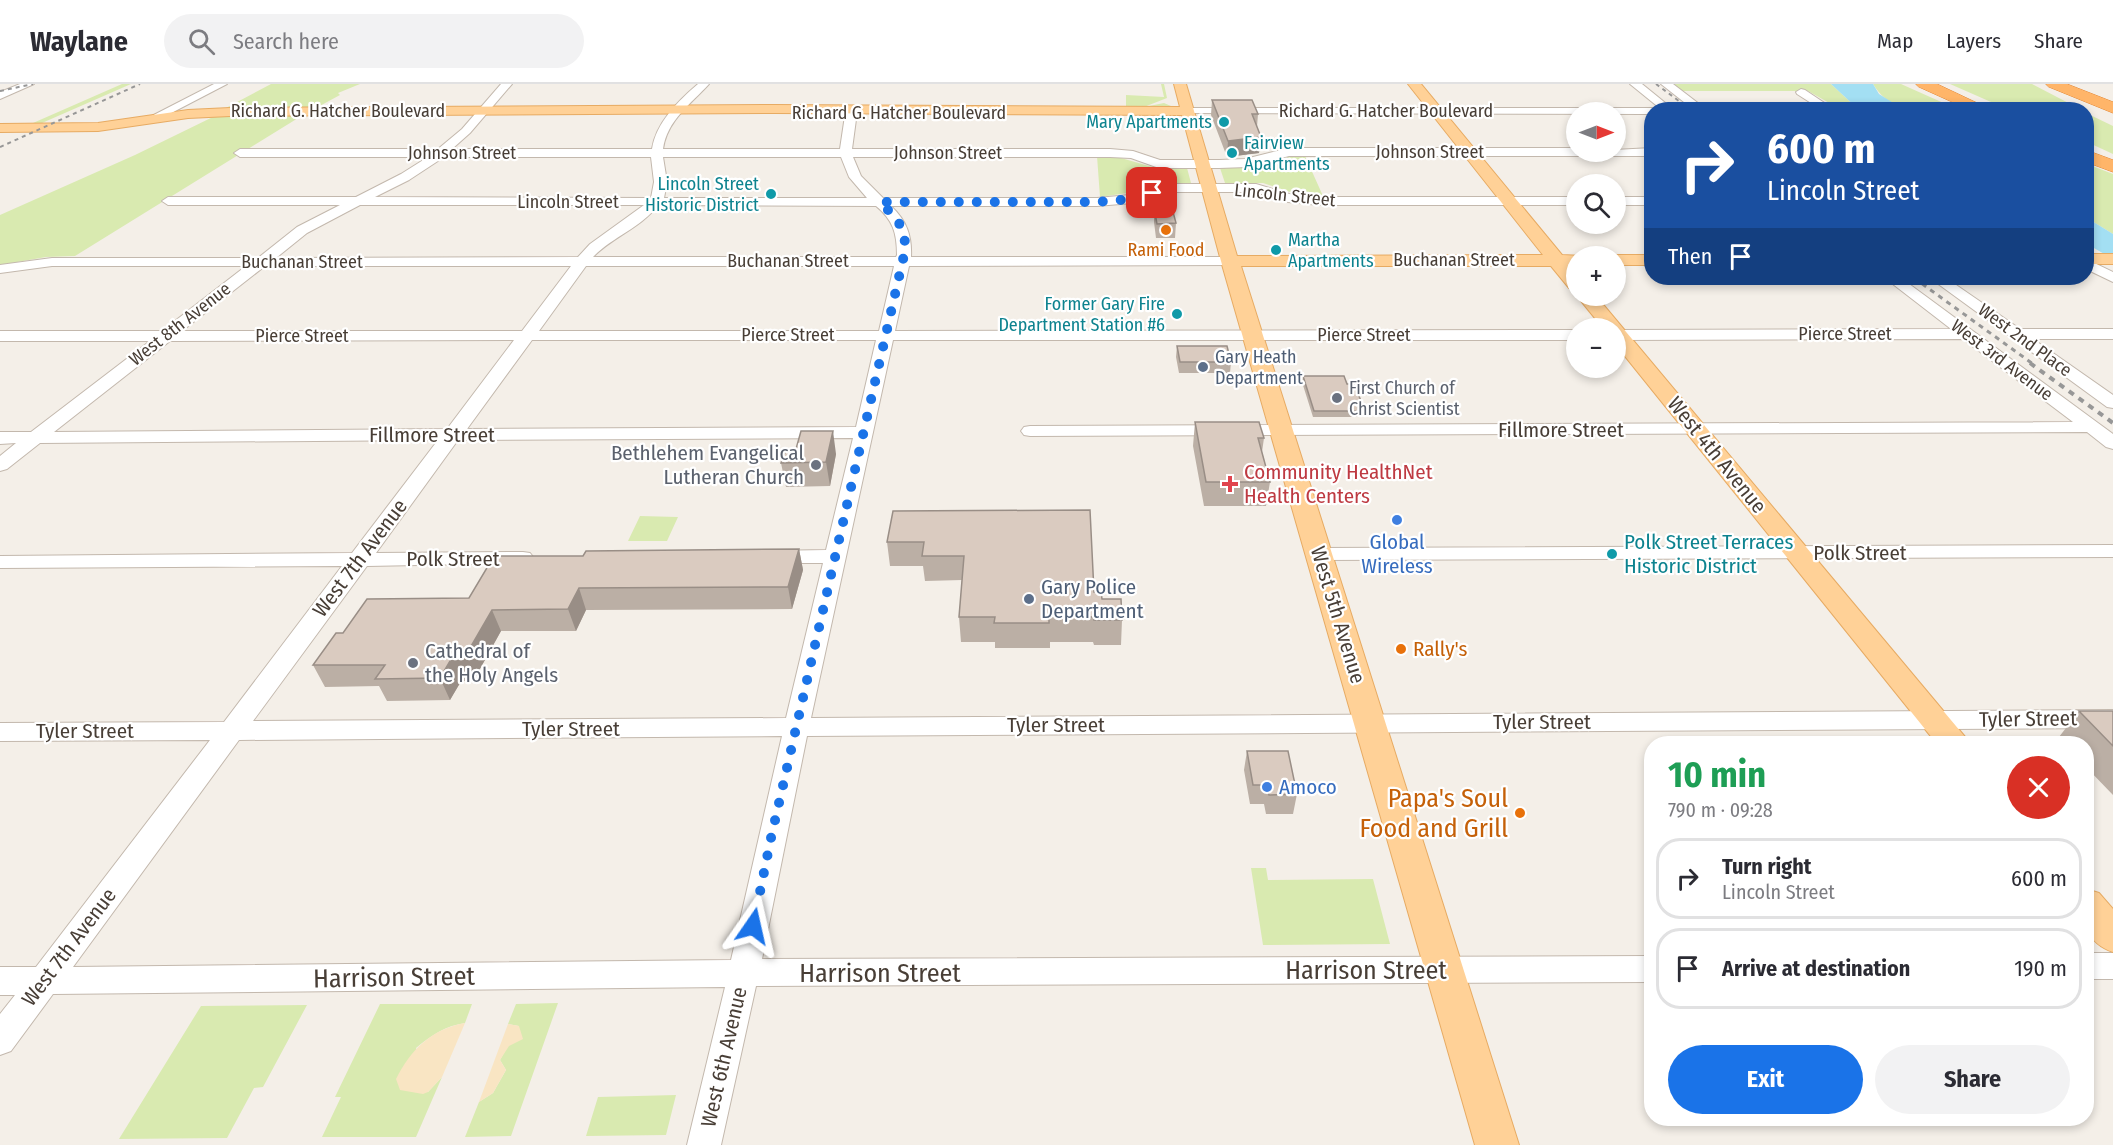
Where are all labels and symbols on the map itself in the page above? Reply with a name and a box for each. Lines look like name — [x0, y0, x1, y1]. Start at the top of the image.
street label: Richard G. Hatcher Boulevard — [231, 100, 445, 122]
street label: Richard G. Hatcher Boulevard — [1279, 100, 1493, 122]
street label: Richard G. Hatcher Boulevard — [792, 102, 1006, 124]
north arrow — [1566, 102, 1626, 162]
place label: Mary Apartments — [1086, 111, 1212, 133]
marker: Mary Apartments — [1217, 115, 1231, 129]
place label: Fairview Apartments — [1244, 132, 1330, 175]
street label: Johnson Street — [1376, 141, 1484, 163]
street label: Johnson Street — [408, 142, 516, 164]
street label: Johnson Street — [894, 142, 1002, 164]
marker: Fairview Apartments — [1225, 146, 1239, 160]
pin — [1126, 167, 1177, 218]
place label: Lincoln Street Historic District — [645, 173, 759, 216]
street label: Lincoln Street — [1233, 179, 1337, 211]
marker: Lincoln Street Historic District — [764, 187, 778, 201]
street label: Lincoln Street — [517, 191, 619, 213]
marker: Rami Food — [1159, 223, 1173, 237]
place label: Martha Apartments — [1288, 229, 1374, 272]
place label: Rami Food — [1128, 239, 1204, 261]
marker: Martha Apartments — [1269, 243, 1283, 257]
street label: Buchanan Street — [1393, 249, 1515, 271]
street label: Buchanan Street — [727, 250, 849, 272]
street label: Buchanan Street — [241, 251, 363, 273]
street label: West 8th Avenue — [125, 277, 235, 370]
place label: Former Gary Fire Department Station #6 — [998, 293, 1165, 336]
street label: West 2nd Place — [1974, 299, 2076, 381]
marker: Former Gary Fire Department Station #6 — [1170, 307, 1184, 321]
street label: West 3rd Avenue — [1947, 315, 2057, 406]
street label: Pierce Street — [1798, 323, 1892, 345]
street label: Pierce Street — [741, 324, 835, 346]
street label: Pierce Street — [1317, 324, 1411, 346]
street label: Pierce Street — [255, 325, 349, 347]
place label: Gary Heath Department — [1215, 346, 1303, 389]
marker: Gary Heath Department — [1196, 360, 1210, 374]
place label: First Church of Christ Scientist — [1349, 377, 1460, 420]
marker: First Church of Christ Scientist — [1330, 391, 1344, 405]
street label: West 4th Avenue — [1662, 391, 1772, 519]
street label: Fillmore Street — [1498, 417, 1624, 443]
street label: Fillmore Street — [369, 422, 495, 448]
place label: Bethlehem Evangelical Lutheran Church — [611, 440, 804, 490]
marker: Bethlehem Evangelical Lutheran Church — [809, 458, 823, 472]
place label: Community HealthNet Health Centers — [1244, 459, 1433, 509]
marker: Community HealthNet Health Centers — [1221, 475, 1239, 493]
street label: West 7th Avenue — [307, 494, 413, 622]
marker: Global Wireless — [1390, 513, 1404, 527]
place label: Global Wireless — [1361, 529, 1433, 579]
place label: Polk Street Terraces Historic District — [1624, 529, 1793, 579]
street label: Polk Street — [1813, 540, 1907, 566]
street label: West 5th Avenue — [1305, 543, 1371, 687]
street label: Polk Street — [406, 546, 500, 572]
marker: Polk Street Terraces Historic District — [1605, 547, 1619, 561]
place label: Gary Police Department — [1041, 574, 1144, 624]
marker: Gary Police Department — [1022, 592, 1036, 606]
place label: Rally's — [1413, 636, 1468, 662]
place label: Cathedral of the Holy Angels — [425, 638, 558, 688]
marker: Rally's — [1394, 642, 1408, 656]
marker: Cathedral of the Holy Angels — [406, 656, 420, 670]
street label: Tyler Street — [1979, 705, 2077, 733]
street label: Tyler Street — [1493, 709, 1591, 735]
street label: Tyler Street — [1007, 712, 1105, 738]
street label: Tyler Street — [522, 716, 620, 742]
street label: Tyler Street — [36, 718, 134, 744]
place label: Amoco — [1279, 774, 1337, 800]
marker: Amoco — [1260, 780, 1274, 794]
place label: Papa's Soul Food and Grill — [1359, 783, 1508, 844]
marker: Papa's Soul Food and Grill — [1513, 806, 1527, 820]
street label: West 7th Avenue — [16, 883, 122, 1011]
position arrow — [721, 894, 785, 958]
street label: Harrison Street — [1285, 955, 1447, 986]
street label: Harrison Street — [799, 958, 961, 989]
street label: Harrison Street — [313, 961, 476, 994]
street label: West 6th Avenue — [695, 984, 753, 1130]

